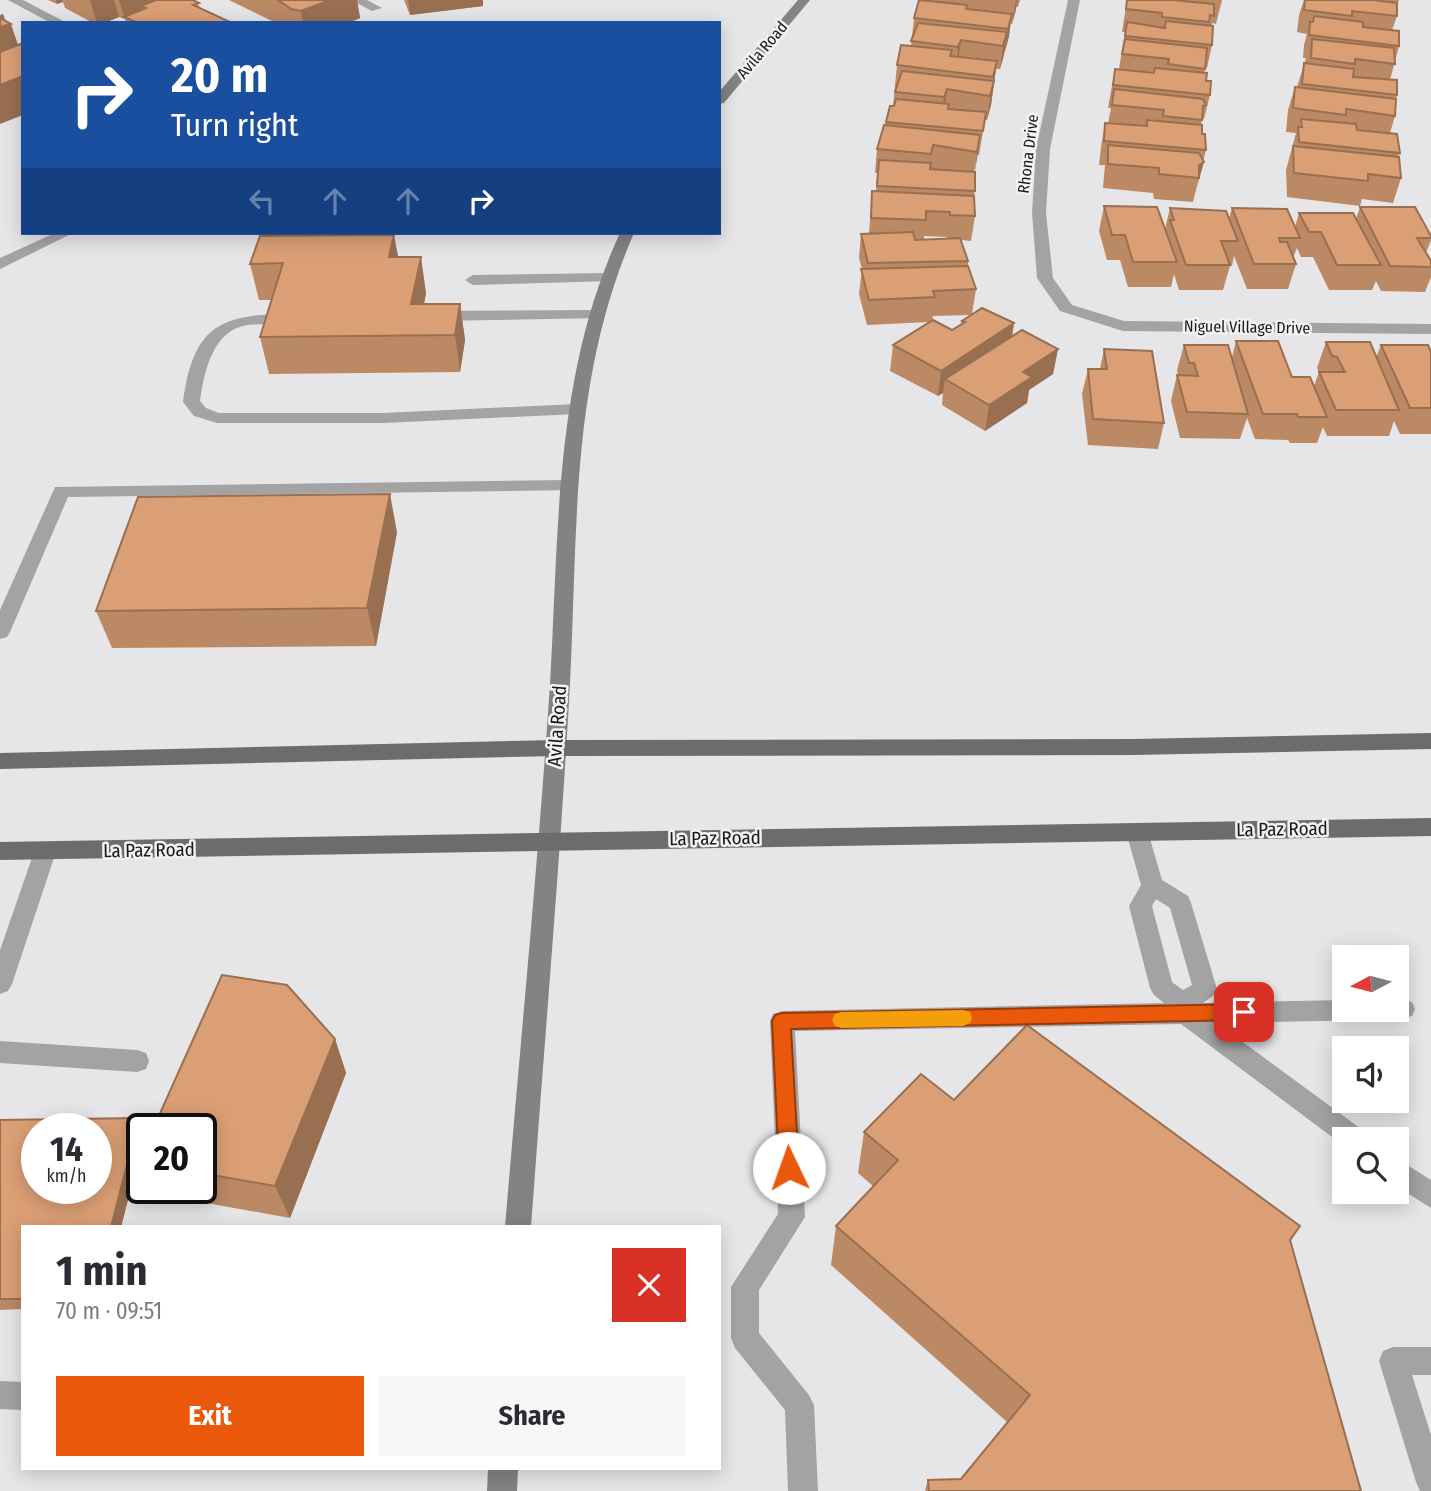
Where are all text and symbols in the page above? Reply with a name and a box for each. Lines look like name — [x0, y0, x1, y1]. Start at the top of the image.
street label: Avila Road — [733, 18, 791, 82]
text: 20 m — [171, 46, 268, 105]
icon: right — [56, 49, 147, 140]
text: Turn right — [171, 106, 298, 144]
street label: Rhona Drive — [1014, 113, 1042, 195]
icon: left — [243, 182, 281, 220]
icon: ahead — [316, 182, 354, 220]
icon: ahead — [389, 182, 427, 220]
icon: right — [462, 182, 500, 220]
street label: Niguel Village Drive — [1184, 316, 1310, 338]
street label: Avila Road — [543, 685, 571, 767]
street label: La Paz Road — [1236, 817, 1328, 841]
street label: La Paz Road — [669, 826, 761, 850]
street label: La Paz Road — [103, 838, 195, 862]
north arrow — [1332, 945, 1409, 1022]
map controls — [1332, 945, 1409, 1204]
pin — [1214, 982, 1274, 1042]
icon: arrive — [1225, 993, 1263, 1031]
button: sound — [1332, 1036, 1409, 1113]
speed limit sign: 20 — [126, 1113, 217, 1204]
button: search — [1332, 1127, 1409, 1204]
text: 14 — [50, 1128, 83, 1170]
position arrow — [752, 1131, 826, 1205]
text: km/h — [46, 1165, 87, 1187]
text: 1 min — [56, 1246, 147, 1296]
button: close — [612, 1248, 686, 1322]
text: 70 m · 09:51 — [56, 1297, 162, 1325]
button: Exit — [56, 1376, 364, 1456]
button: Share — [378, 1376, 686, 1456]

